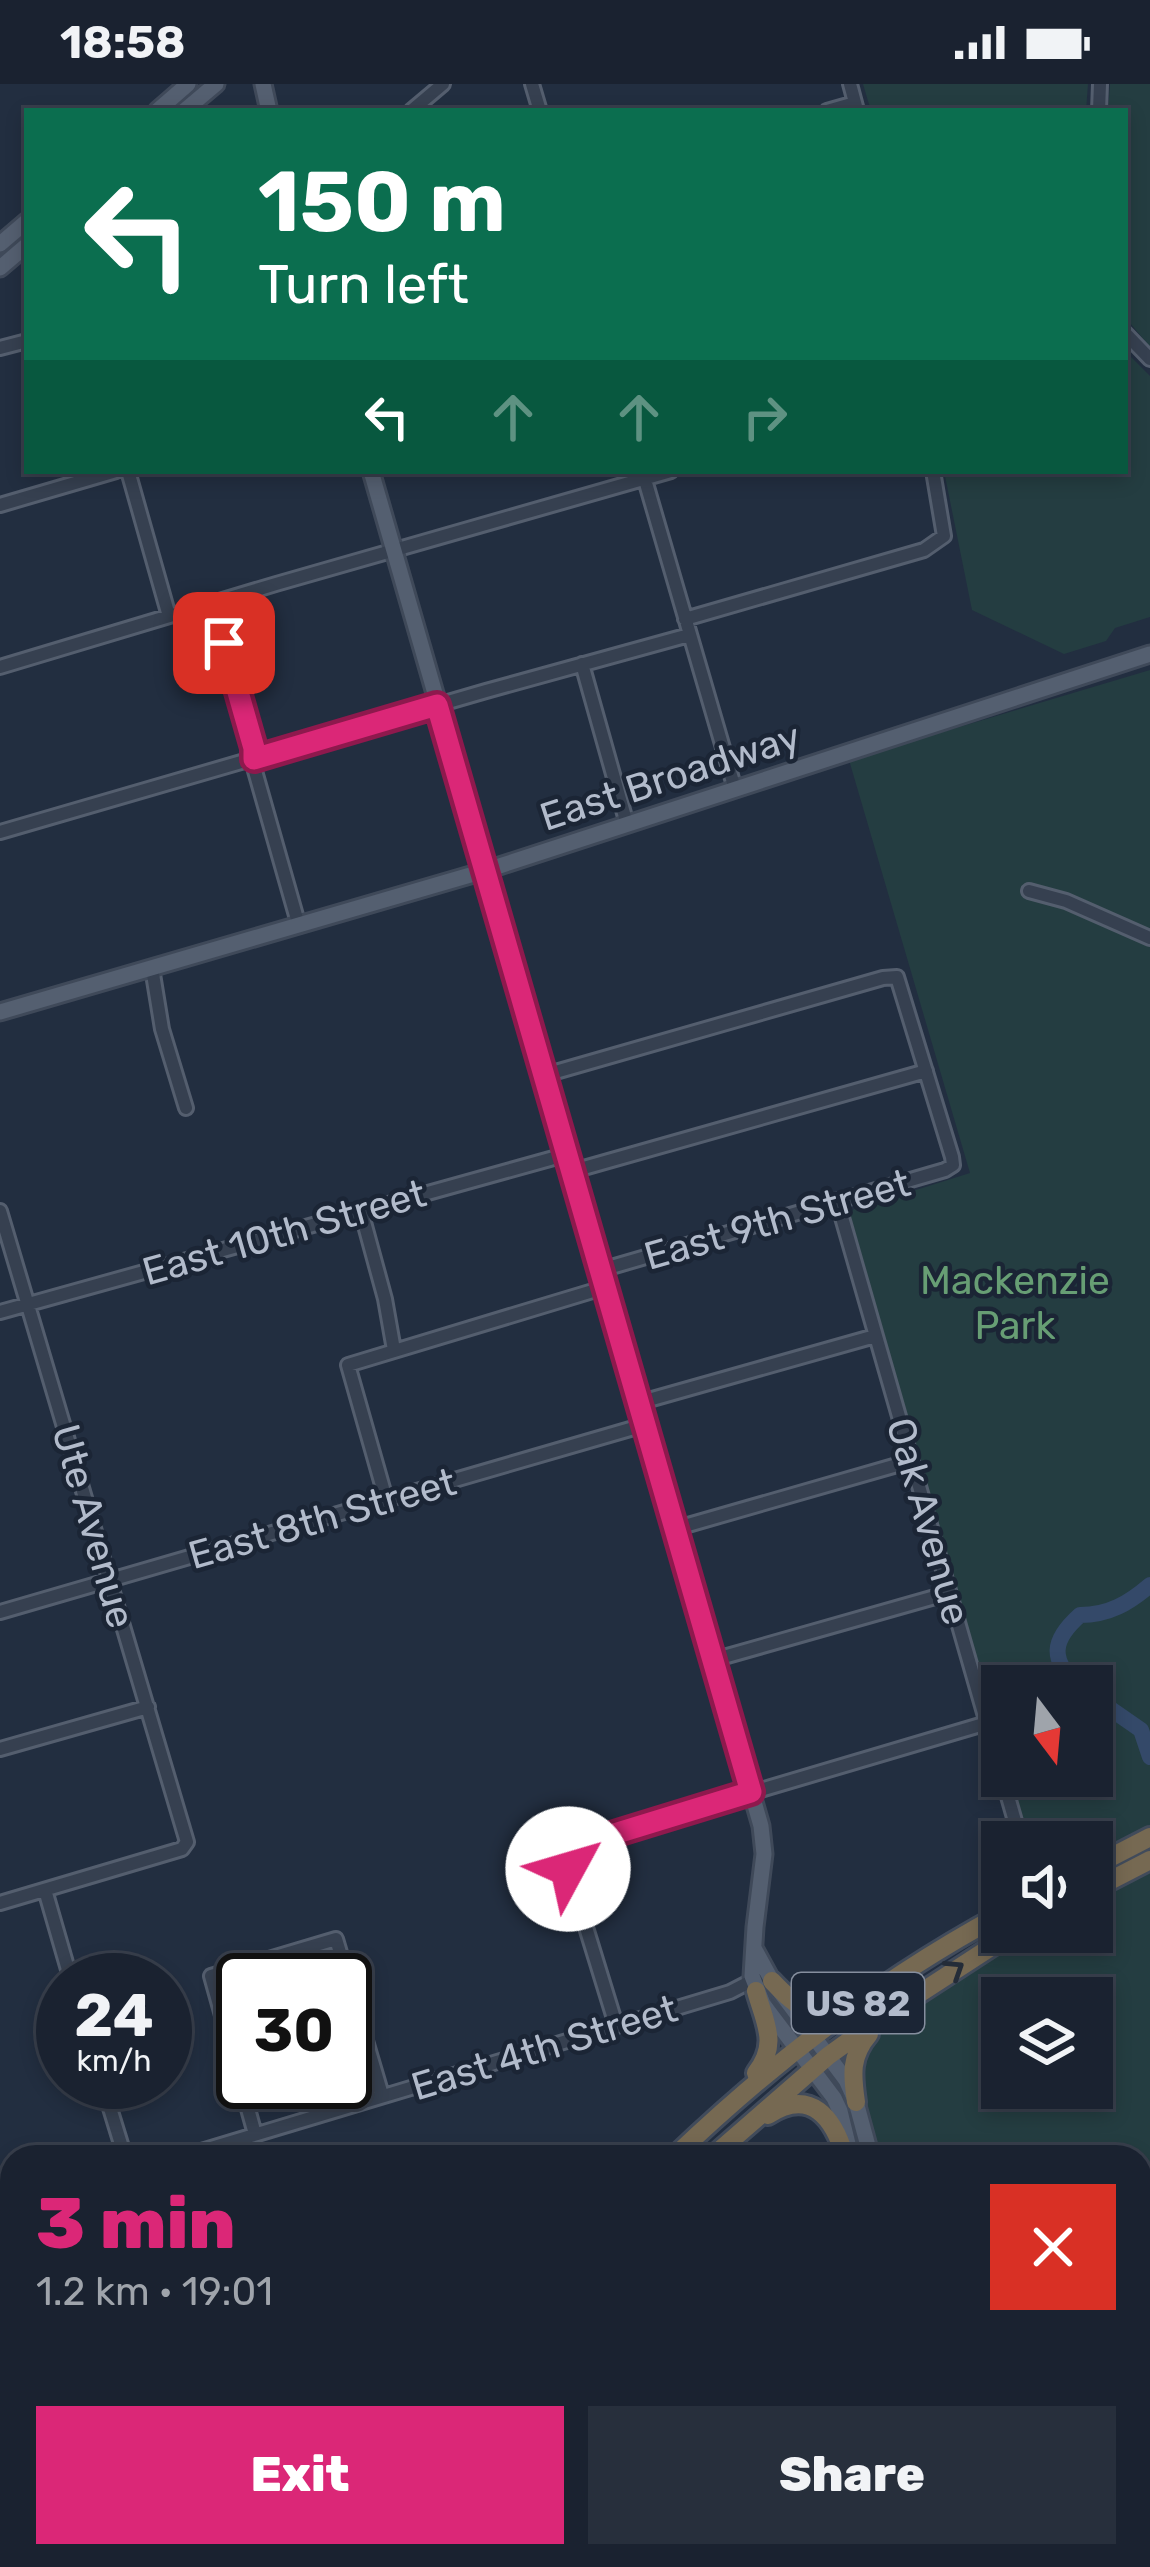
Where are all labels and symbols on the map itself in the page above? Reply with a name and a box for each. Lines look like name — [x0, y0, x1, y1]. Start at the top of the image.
pin — [173, 592, 275, 694]
street label: East Broadway — [534, 713, 806, 841]
street label: East 9th Street — [639, 1160, 915, 1280]
street label: East 10th Street — [137, 1171, 431, 1295]
park label: Mackenzie Park — [920, 1258, 1110, 1349]
street label: Oak Avenue — [877, 1413, 979, 1630]
street label: Ute Avenue — [42, 1419, 144, 1633]
street label: East 8th Street — [183, 1459, 461, 1579]
north arrow — [981, 1665, 1113, 1797]
position arrow — [505, 1806, 631, 1932]
speed limit sign: 30 — [216, 1953, 372, 2109]
one-way arrow — [941, 1962, 963, 1984]
road number: US 82 — [792, 1973, 924, 2033]
street label: East 4th Street — [406, 1986, 683, 2110]

